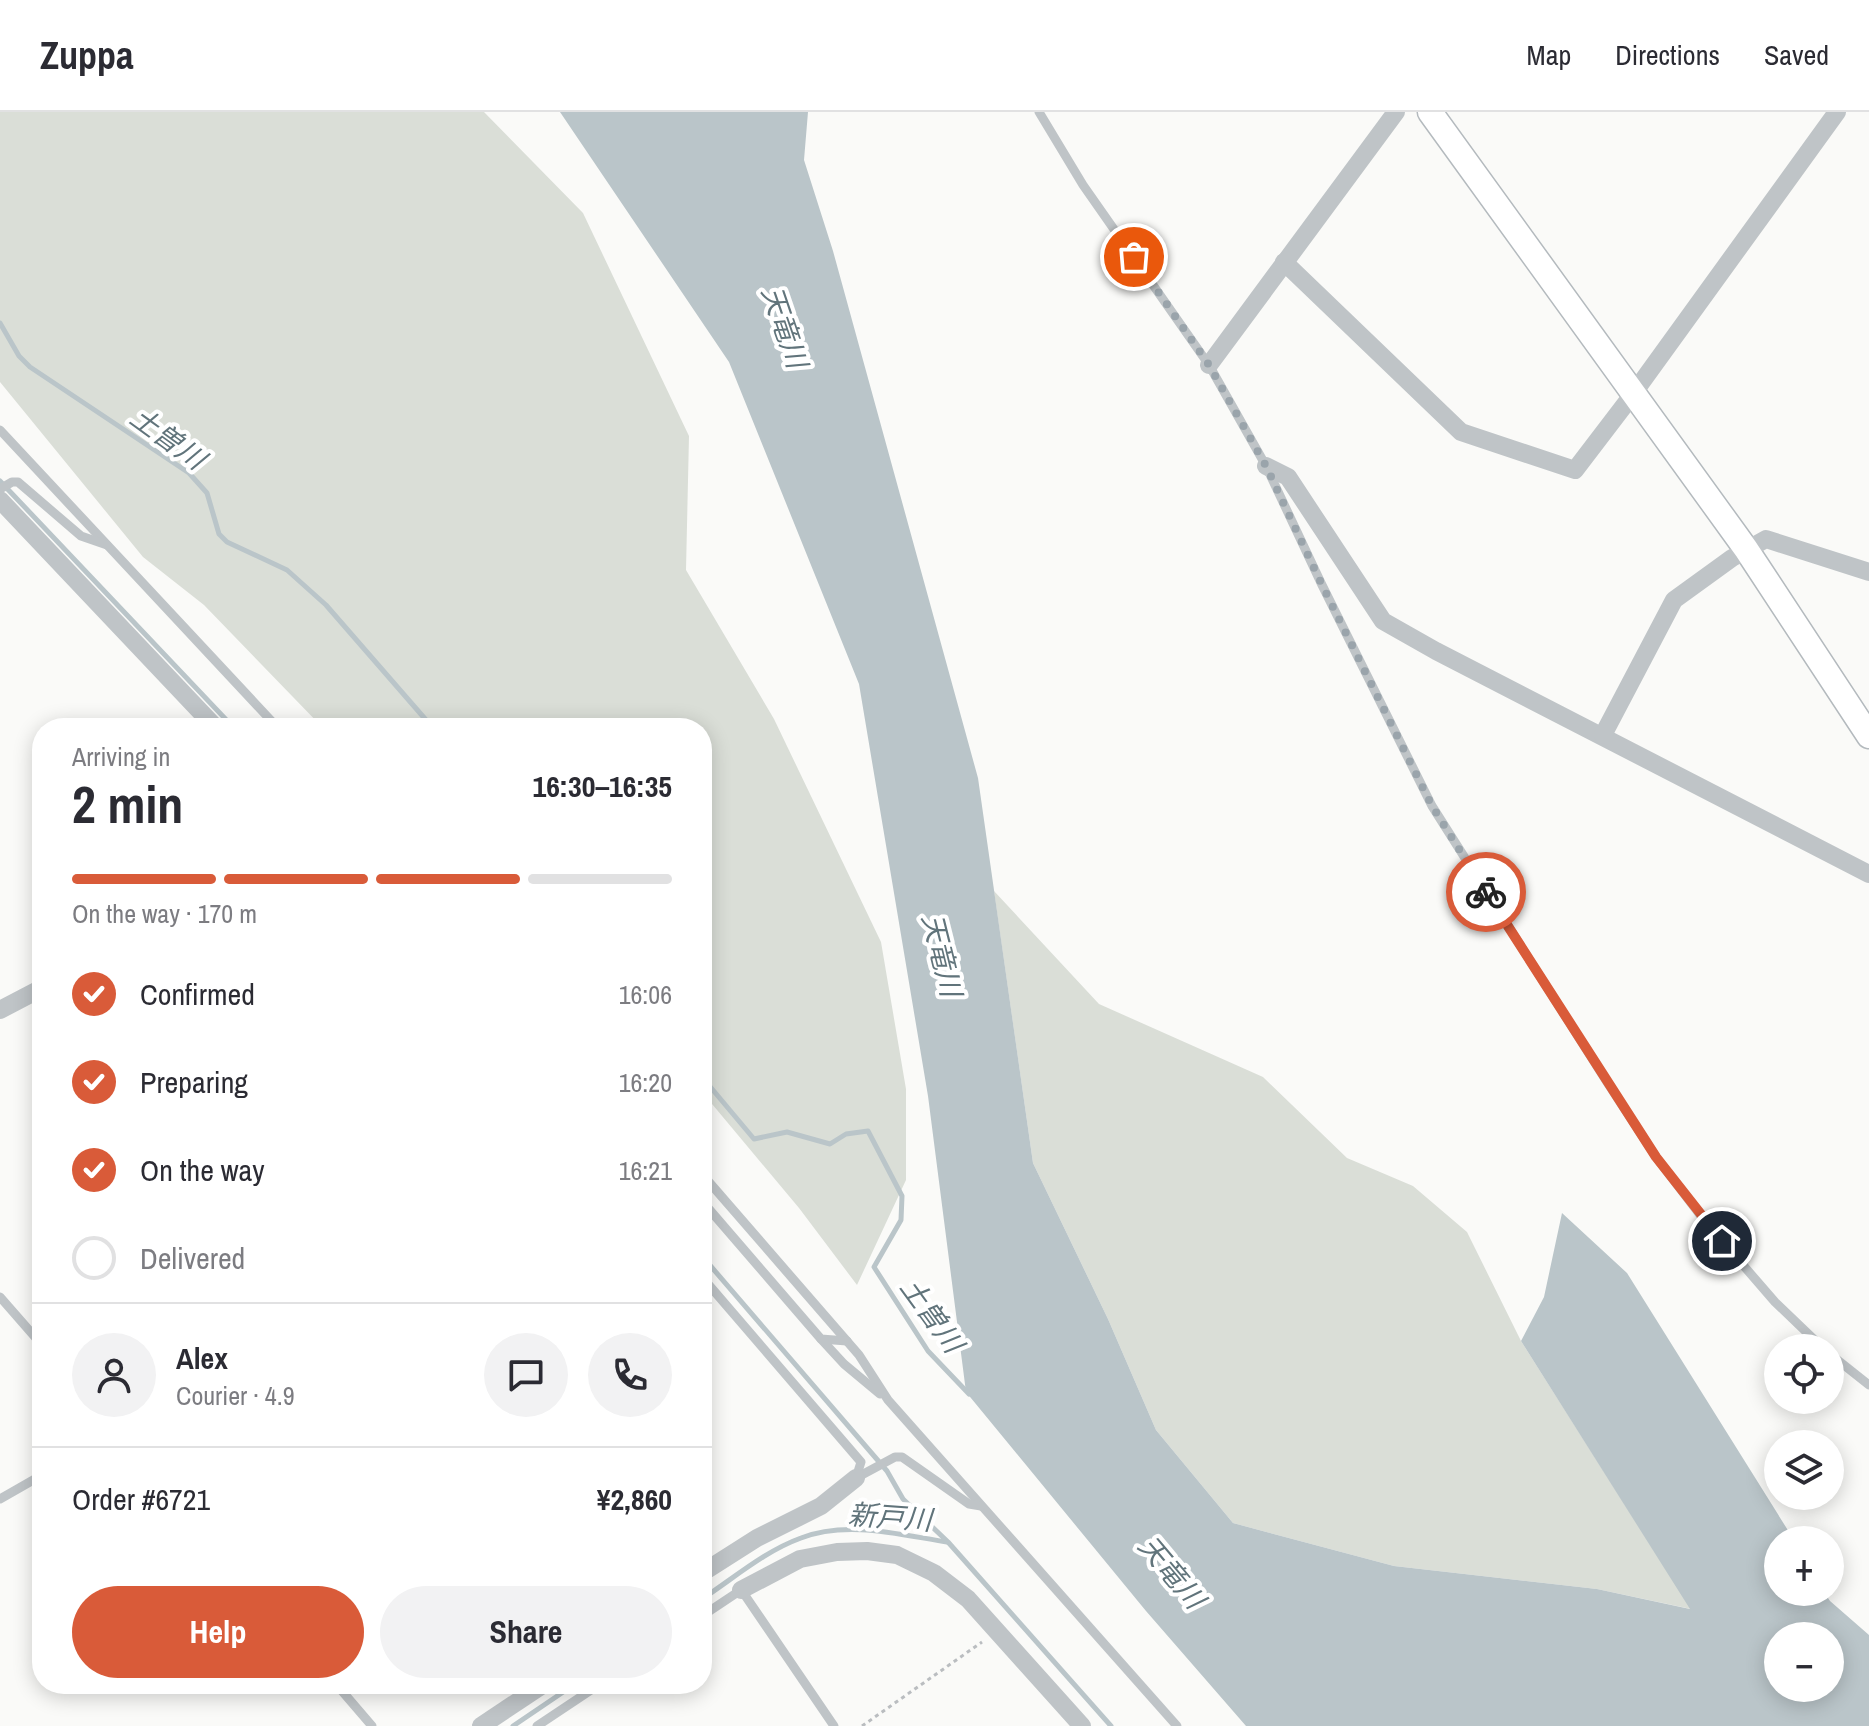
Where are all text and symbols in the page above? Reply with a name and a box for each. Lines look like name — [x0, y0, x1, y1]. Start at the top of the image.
text: Zuppa — [40, 30, 133, 81]
text: Map — [1527, 36, 1571, 74]
text: Directions — [1615, 36, 1720, 74]
text: Saved — [1764, 36, 1829, 74]
pin — [1100, 223, 1168, 291]
icon: bag — [1112, 235, 1156, 279]
water label: 天竜川 — [753, 281, 818, 376]
water label: 土曽川 — [123, 398, 216, 480]
text: Arriving in — [72, 739, 170, 774]
text: 16:30–16:35 — [533, 766, 672, 806]
text: 2 min — [72, 769, 183, 839]
courier — [1446, 852, 1526, 932]
icon: bike — [1464, 870, 1508, 914]
text: On the way · 170 m — [72, 896, 257, 931]
water label: 天竜川 — [913, 910, 971, 1003]
icon: check — [72, 972, 116, 1016]
text: Confirmed — [140, 974, 255, 1014]
text: 16:06 — [619, 977, 672, 1012]
icon: check — [72, 1060, 116, 1104]
text: Preparing — [140, 1062, 248, 1102]
text: 16:20 — [619, 1065, 672, 1100]
icon: check — [72, 1148, 116, 1192]
text: On the way — [140, 1150, 264, 1190]
text: 16:21 — [619, 1153, 672, 1188]
pin — [1688, 1207, 1756, 1275]
icon: home — [1700, 1219, 1744, 1263]
text: Delivered — [140, 1238, 245, 1278]
water label: 土曽川 — [892, 1270, 974, 1363]
button: person — [72, 1333, 156, 1417]
button: chat — [484, 1333, 568, 1417]
button: phone — [588, 1333, 672, 1417]
map controls — [1764, 1334, 1844, 1702]
button: locate — [1764, 1334, 1844, 1414]
text: Alex — [176, 1338, 228, 1378]
text: Courier · 4.9 — [176, 1378, 295, 1413]
button: layers — [1764, 1430, 1844, 1510]
text: Order #6721 — [72, 1479, 210, 1519]
text: ¥2,860 — [597, 1479, 672, 1519]
water label: 新戸川 — [847, 1495, 936, 1539]
button: + — [1764, 1526, 1844, 1606]
water label: 天竜川 — [1130, 1528, 1215, 1619]
button: Help — [72, 1586, 364, 1678]
button: Share — [380, 1586, 672, 1678]
button: − — [1764, 1622, 1844, 1702]

